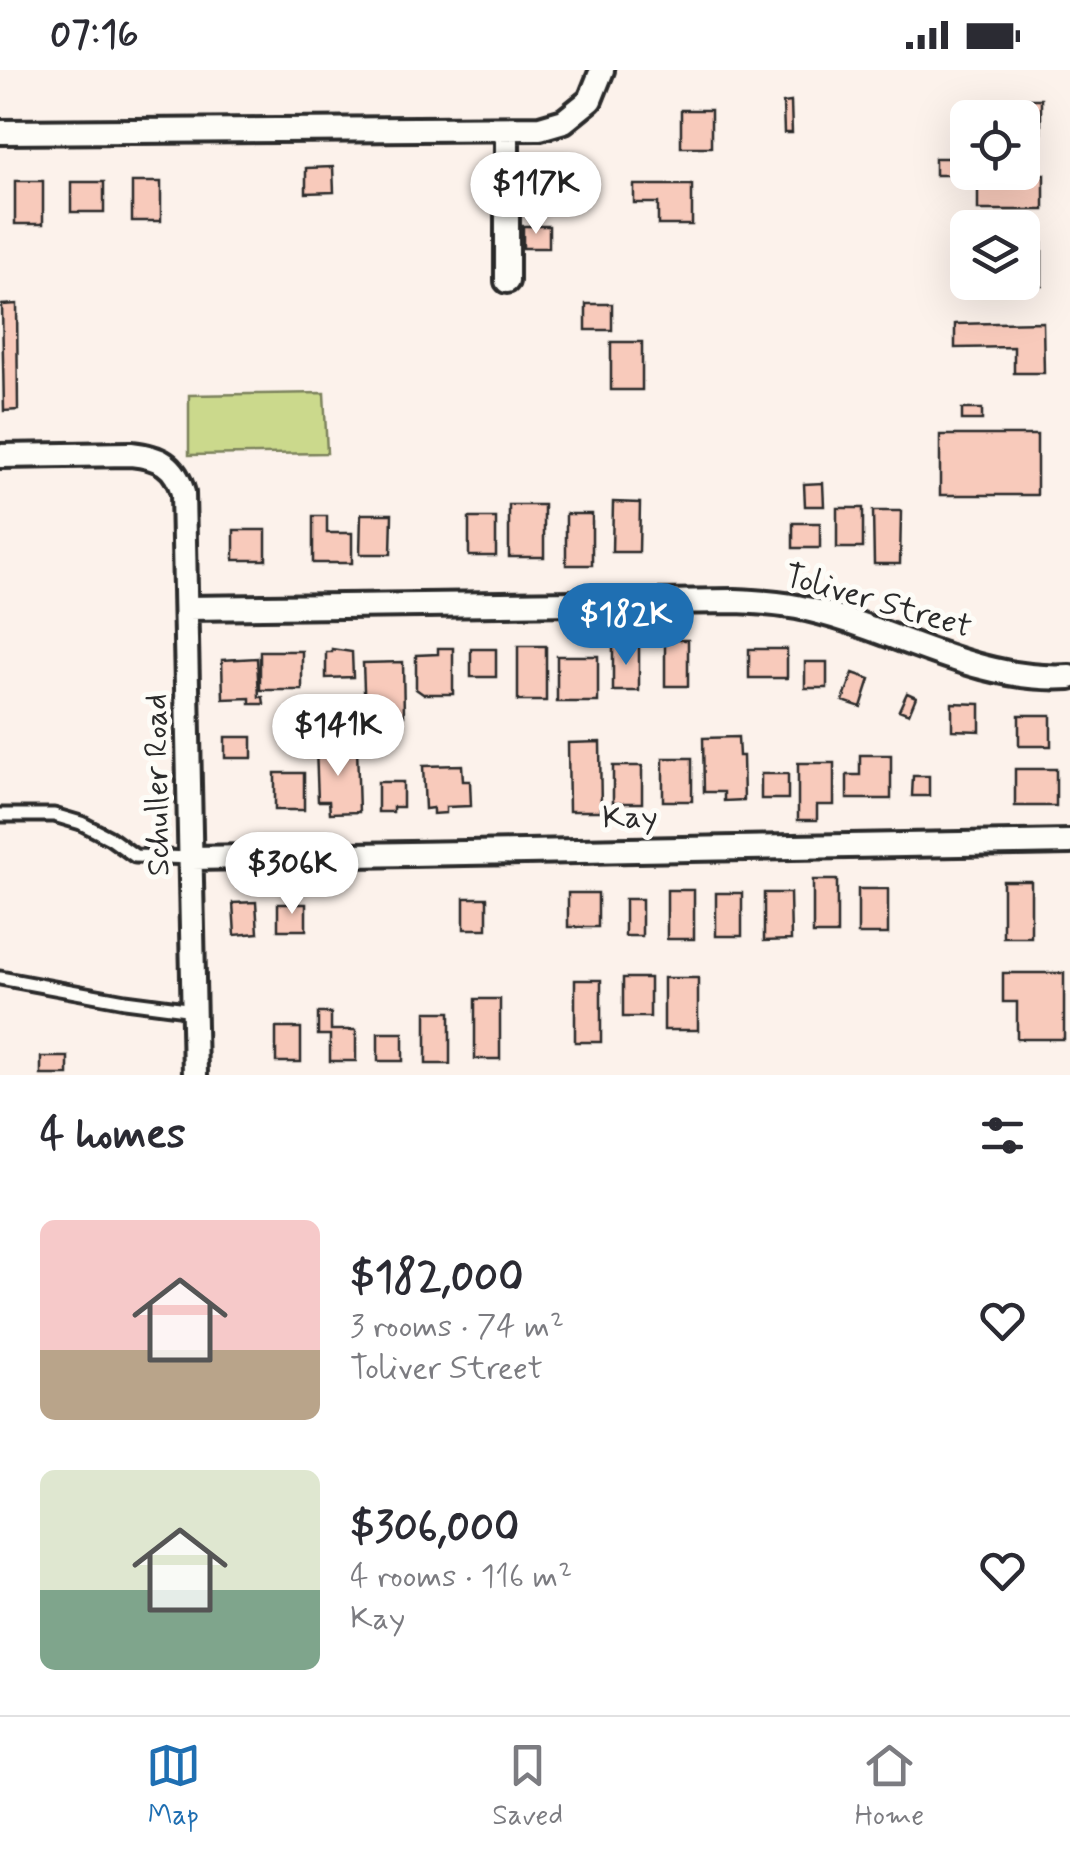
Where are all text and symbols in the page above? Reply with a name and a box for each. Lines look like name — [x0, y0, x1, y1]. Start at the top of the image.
text: 07:16 — [50, 11, 139, 60]
map controls — [950, 100, 1040, 300]
button: locate — [950, 100, 1040, 190]
pin: $117K — [466, 152, 606, 237]
text: $117K — [492, 163, 580, 205]
button: layers — [950, 210, 1040, 300]
street label: Toliver Street — [780, 555, 976, 649]
pin: $182K — [556, 583, 696, 668]
text: $182K — [580, 594, 672, 636]
street label: Schuller Road — [135, 693, 181, 877]
pin: $141K — [268, 694, 408, 779]
text: $141K — [294, 705, 382, 747]
street label: Kay — [602, 797, 658, 839]
pin: $306K — [222, 832, 362, 917]
text: $306K — [247, 843, 337, 885]
text: 4 homes — [40, 1108, 186, 1163]
icon: filters — [975, 1108, 1030, 1163]
text: $182,000 — [350, 1251, 523, 1306]
icon: home — [120, 1260, 240, 1380]
icon: heart — [975, 1293, 1030, 1348]
text: 3 rooms · 74 m² — [350, 1306, 564, 1348]
text: Toliver Street — [350, 1348, 543, 1390]
text: $306,000 — [350, 1501, 519, 1556]
icon: home — [120, 1510, 240, 1630]
icon: heart — [975, 1543, 1030, 1598]
text: 4 rooms · 116 m² — [350, 1556, 572, 1598]
text: Kay — [350, 1598, 405, 1640]
tab: Map — [146, 1738, 201, 1835]
tab: Saved — [492, 1738, 563, 1835]
tab: Home — [855, 1738, 924, 1835]

